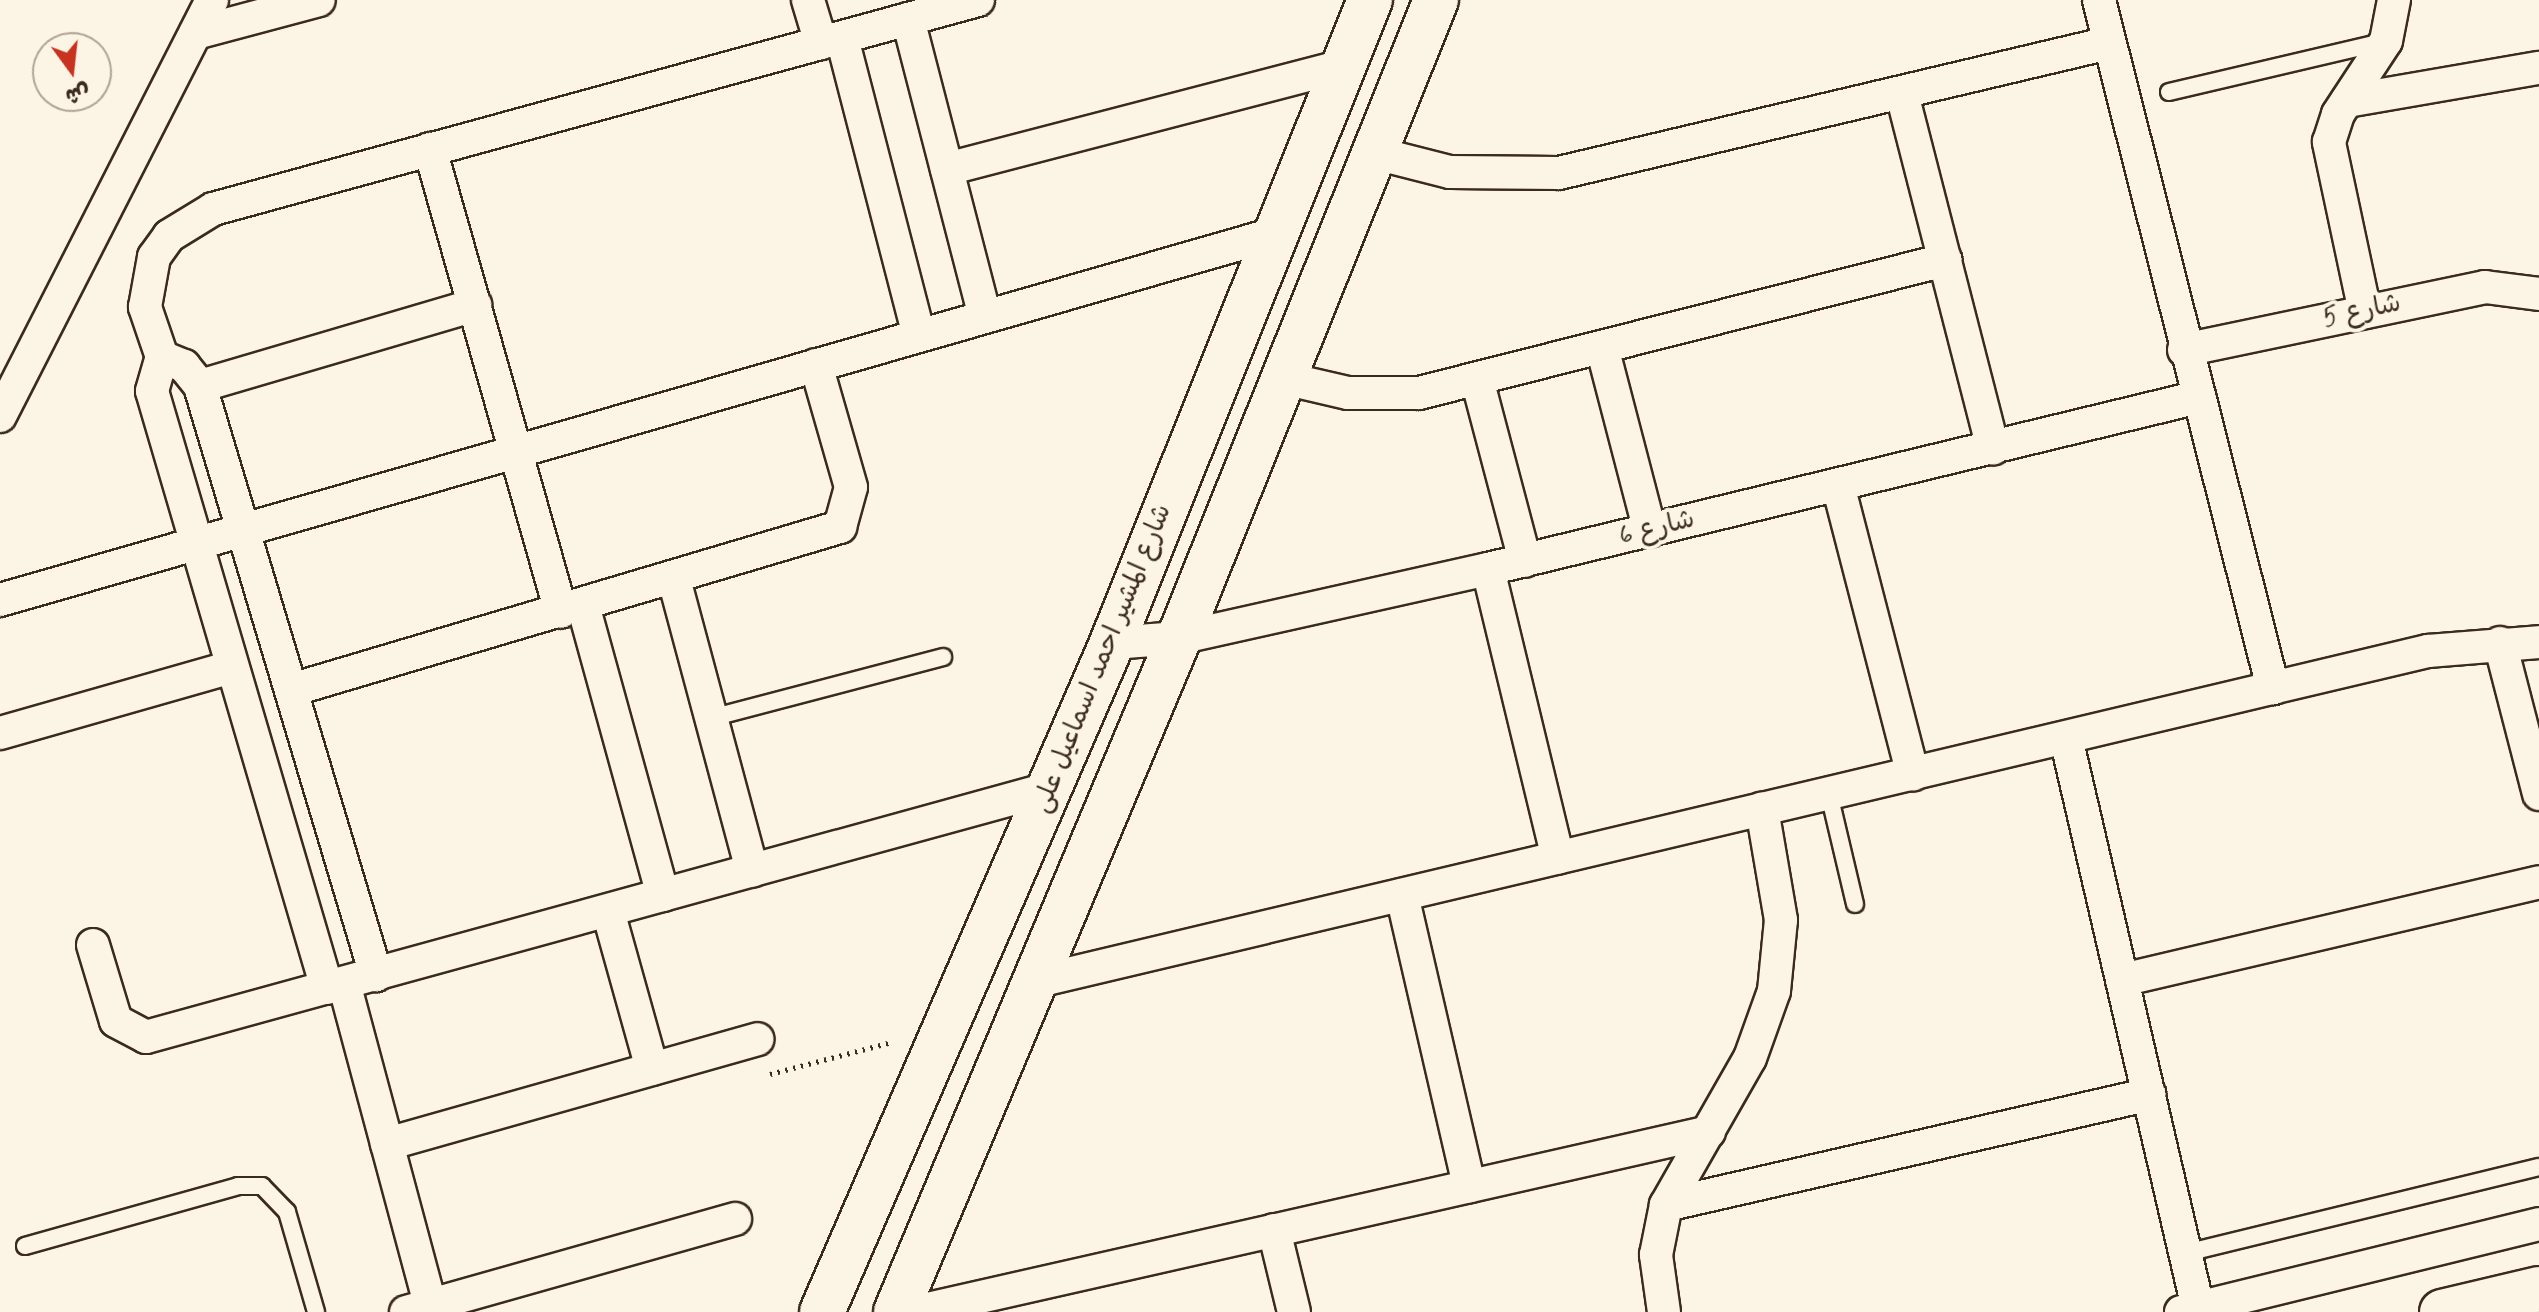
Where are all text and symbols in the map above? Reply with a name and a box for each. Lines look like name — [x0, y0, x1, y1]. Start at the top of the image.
north arrow — [32, 32, 112, 112]
text: ش — [62, 77, 93, 110]
street label: شارع 5 — [2320, 289, 2404, 335]
street label: شارع المشير احمد اسماعيل على — [1027, 500, 1179, 818]
street label: شارع 6 — [1616, 505, 1698, 553]

